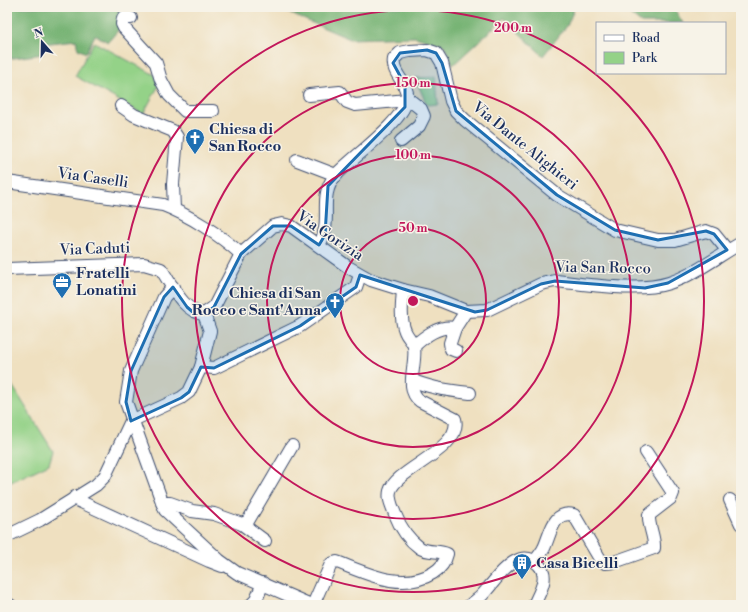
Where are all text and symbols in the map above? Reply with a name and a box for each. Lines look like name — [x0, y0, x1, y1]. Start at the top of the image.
text: 200 m — [494, 21, 532, 36]
north arrow — [22, 22, 62, 62]
legend — [596, 22, 726, 74]
text: N — [32, 25, 46, 42]
text: Road — [632, 31, 660, 46]
text: Park — [632, 51, 658, 66]
text: 150 m — [396, 76, 430, 91]
street label: Via Dante Alighieri — [468, 97, 582, 194]
place label: Chiesa di San Rocco — [209, 120, 282, 156]
church icon: Chiesa di San Rocco — [184, 127, 206, 155]
text: 100 m — [395, 148, 431, 163]
street label: Via Caselli — [55, 163, 130, 192]
street label: Via Gorizia — [292, 206, 367, 265]
text: 50 m — [398, 221, 428, 236]
street label: Via Caduti — [58, 238, 131, 260]
street label: Via San Rocco — [554, 258, 651, 278]
place label: Fratelli Lonatini — [76, 264, 137, 300]
office icon: Fratelli Lonatini — [51, 271, 73, 299]
place label: Chiesa di San Rocco e Sant'Anna — [192, 284, 322, 320]
church icon: Chiesa di San Rocco e Sant'Anna — [324, 291, 346, 319]
centre of rings — [406, 294, 420, 308]
building icon: Casa Bicelli — [511, 552, 533, 580]
place label: Casa Bicelli — [536, 554, 619, 573]

